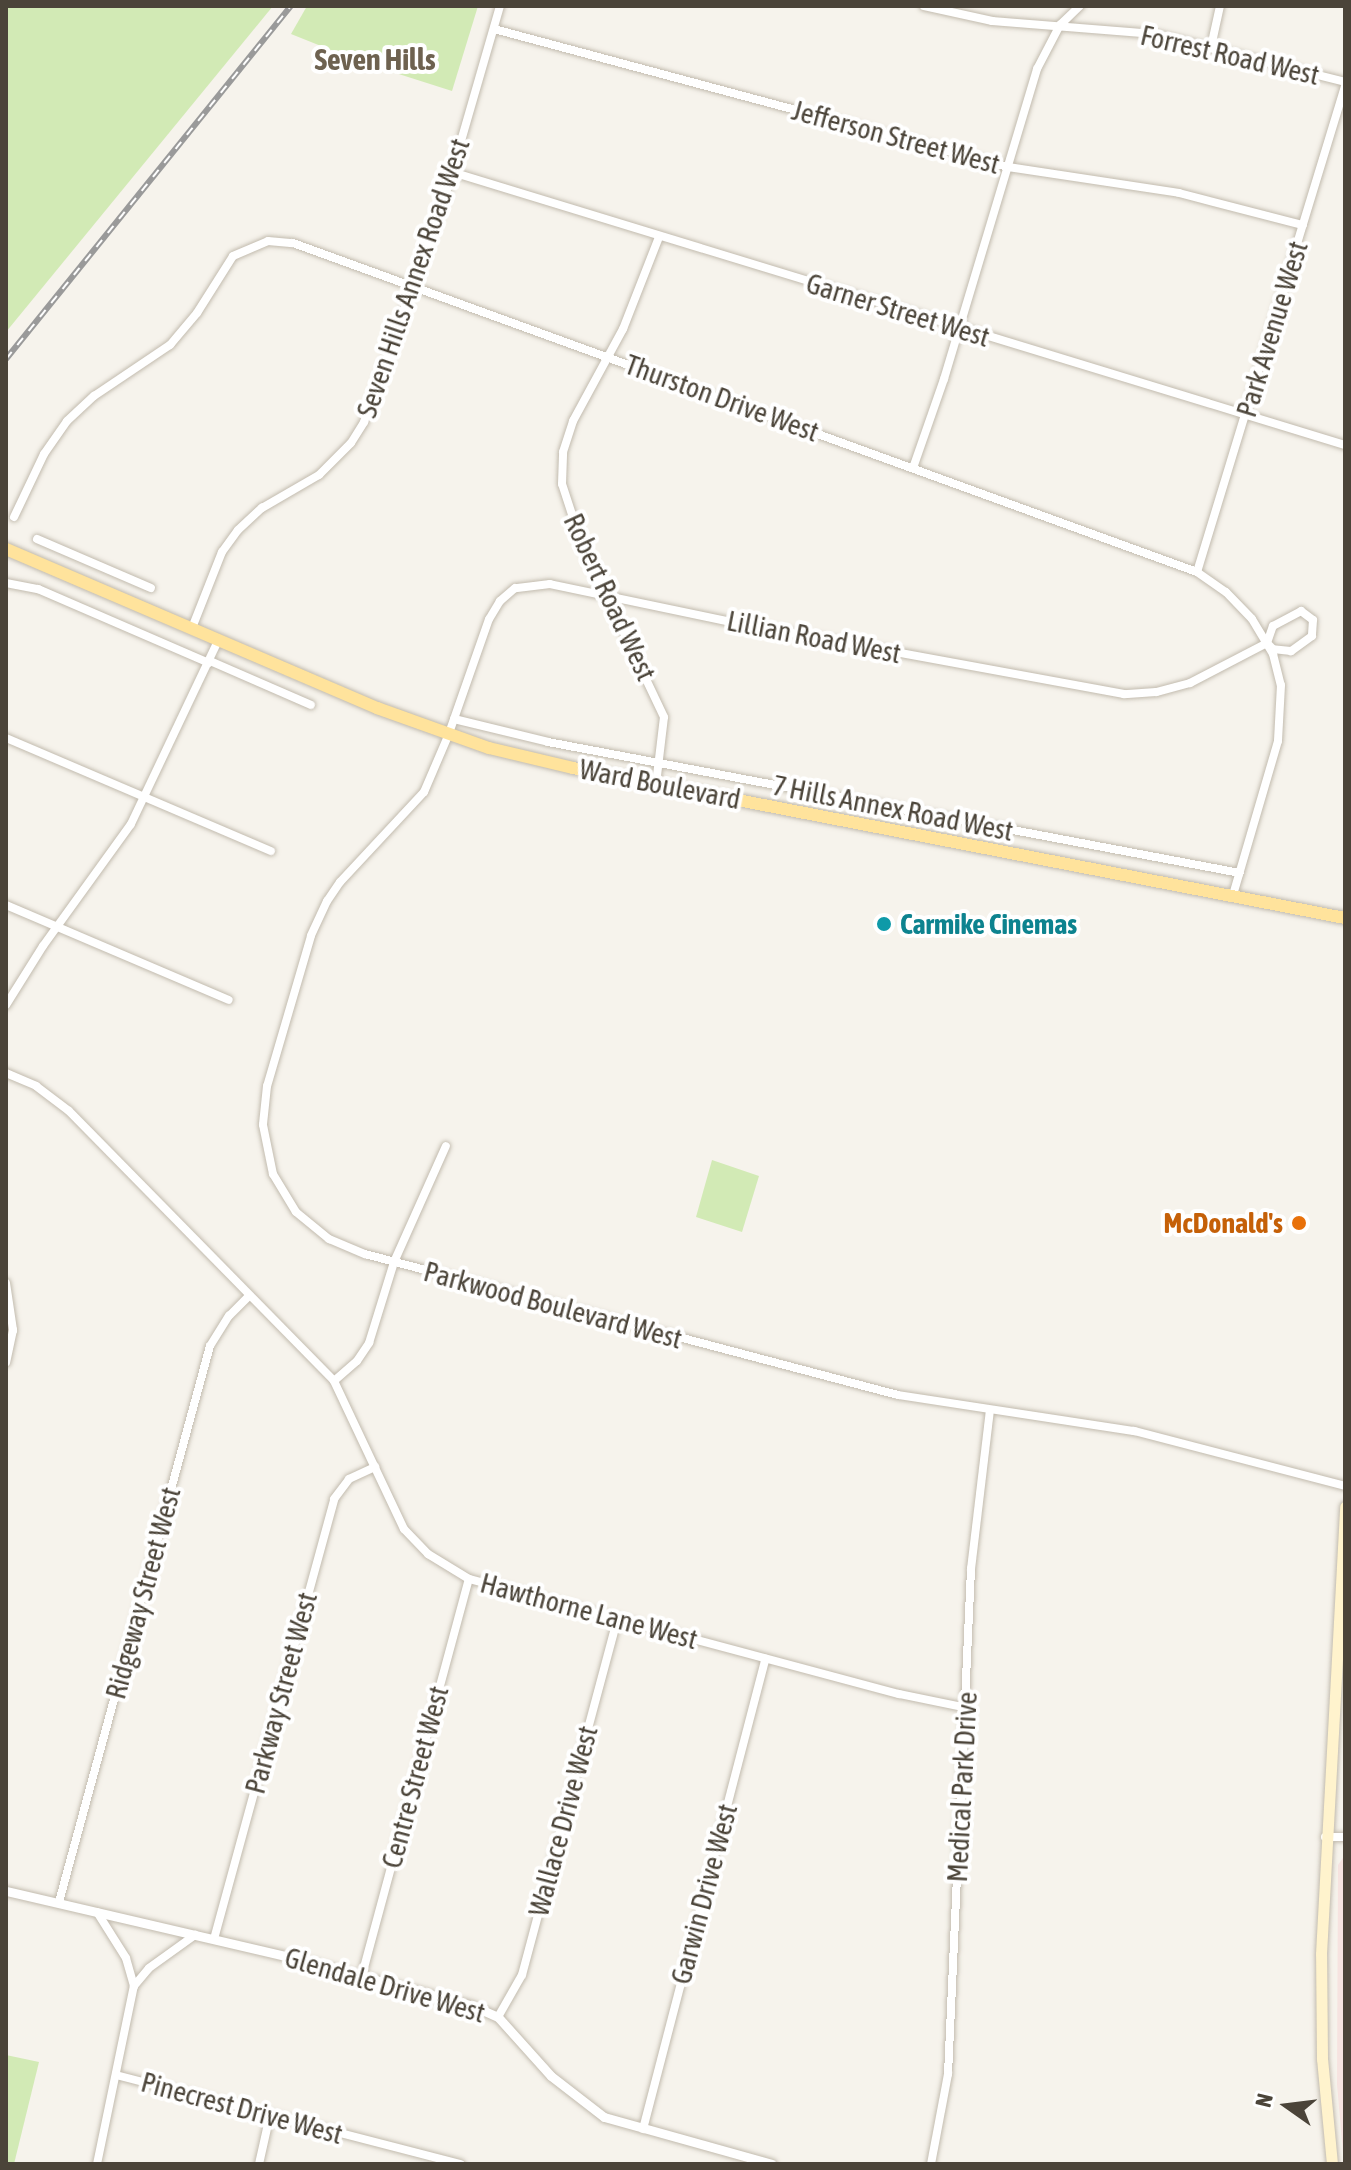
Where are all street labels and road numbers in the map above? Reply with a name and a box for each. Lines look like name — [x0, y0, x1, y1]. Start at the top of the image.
street label: Forrest Road West — [1137, 18, 1323, 92]
street label: Jefferson Street West — [788, 93, 1004, 181]
street label: Seven Hills Annex Road West — [349, 134, 477, 422]
street label: Park Avenue West — [1229, 237, 1315, 421]
street label: Garner Street West — [802, 266, 994, 354]
street label: Thurston Drive West — [621, 347, 823, 449]
street label: Robert Road West — [557, 508, 663, 686]
street label: Lillian Road West — [724, 604, 904, 670]
street label: Ward Boulevard — [577, 752, 743, 816]
street label: 7 Hills Annex Road West — [770, 768, 1016, 848]
street label: Parkwood Boulevard West — [420, 1254, 686, 1356]
street label: Ridgeway Street West — [99, 1483, 187, 1703]
street label: Hawthorne Lane West — [477, 1566, 701, 1656]
street label: Parkway Street West — [238, 1589, 324, 1797]
street label: Centre Street West — [375, 1682, 455, 1872]
street label: Medical Park Drive — [940, 1691, 984, 1883]
street label: Wallace Drive West — [521, 1722, 605, 1920]
street label: Garwin Drive West — [664, 1800, 744, 1988]
street label: Glendale Drive West — [281, 1940, 489, 2030]
street label: Pinecrest Drive West — [138, 2065, 346, 2151]

